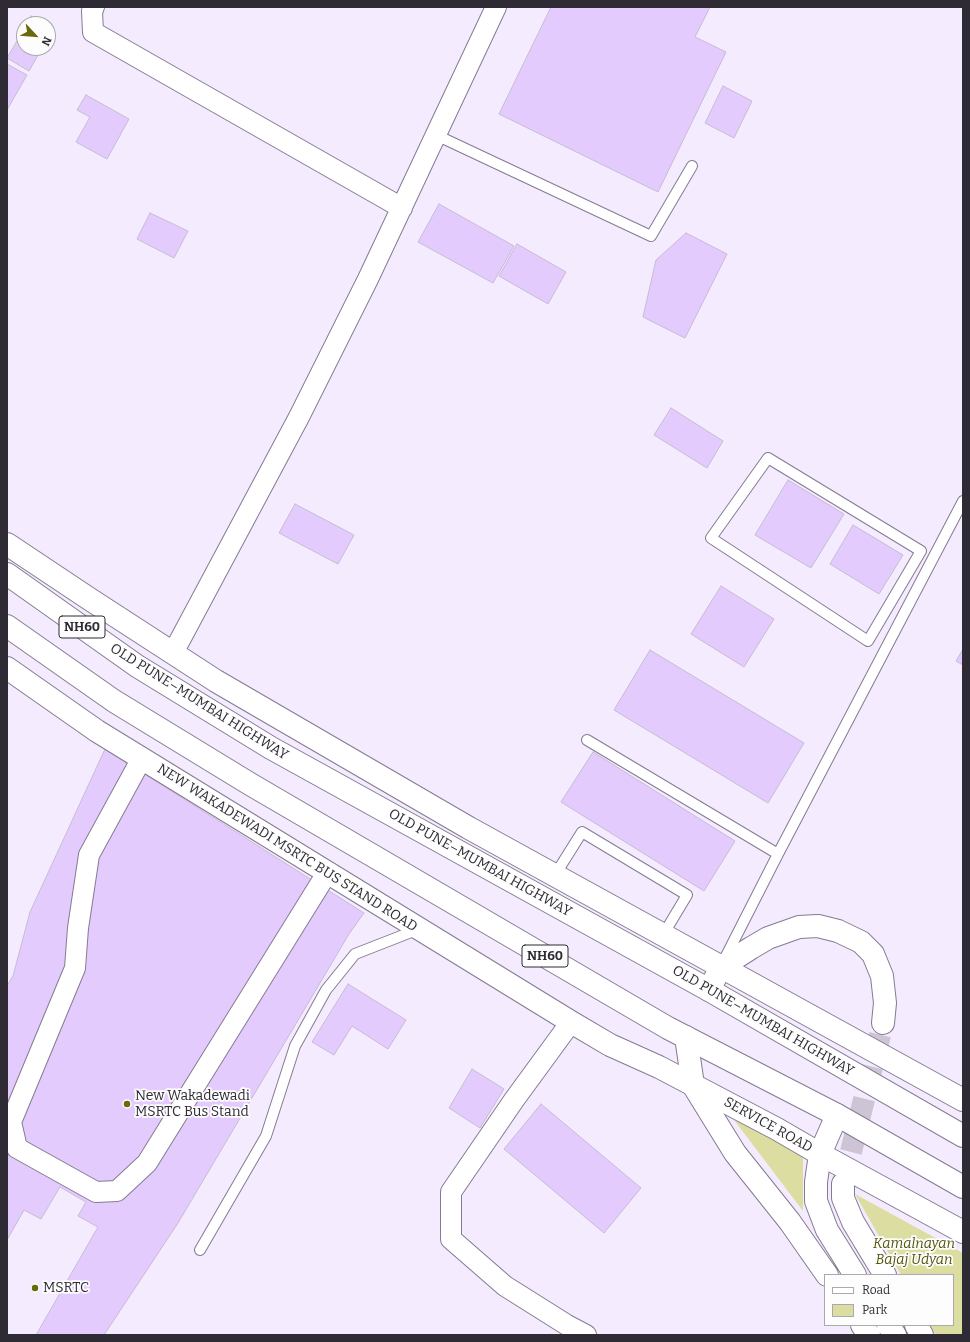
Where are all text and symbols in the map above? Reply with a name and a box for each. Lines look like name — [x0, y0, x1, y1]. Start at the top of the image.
north arrow — [16, 16, 56, 56]
text: N — [39, 34, 54, 48]
road number: NH60 — [59, 616, 105, 638]
street label: OLD PUNE–MUMBAI HIGHWAY — [107, 640, 291, 764]
street label: NEW WAKADEWADI MSRTC BUS STAND ROAD — [154, 760, 420, 936]
street label: OLD PUNE–MUMBAI HIGHWAY — [386, 806, 574, 920]
road number: NH60 — [522, 945, 568, 967]
street label: OLD PUNE–MUMBAI HIGHWAY — [669, 962, 857, 1080]
place label: New Wakadewadi MSRTC Bus Stand — [135, 1088, 250, 1120]
street label: SERVICE ROAD — [721, 1094, 815, 1156]
marker: New Wakadewadi MSRTC Bus Stand — [122, 1099, 132, 1109]
park label: Kamalnayan Bajaj Udyan — [873, 1236, 955, 1268]
legend — [824, 1274, 954, 1326]
place label: MSRTC — [43, 1280, 89, 1296]
marker: MSRTC — [30, 1283, 40, 1293]
text: Road — [862, 1283, 890, 1297]
text: Park — [862, 1303, 887, 1317]

